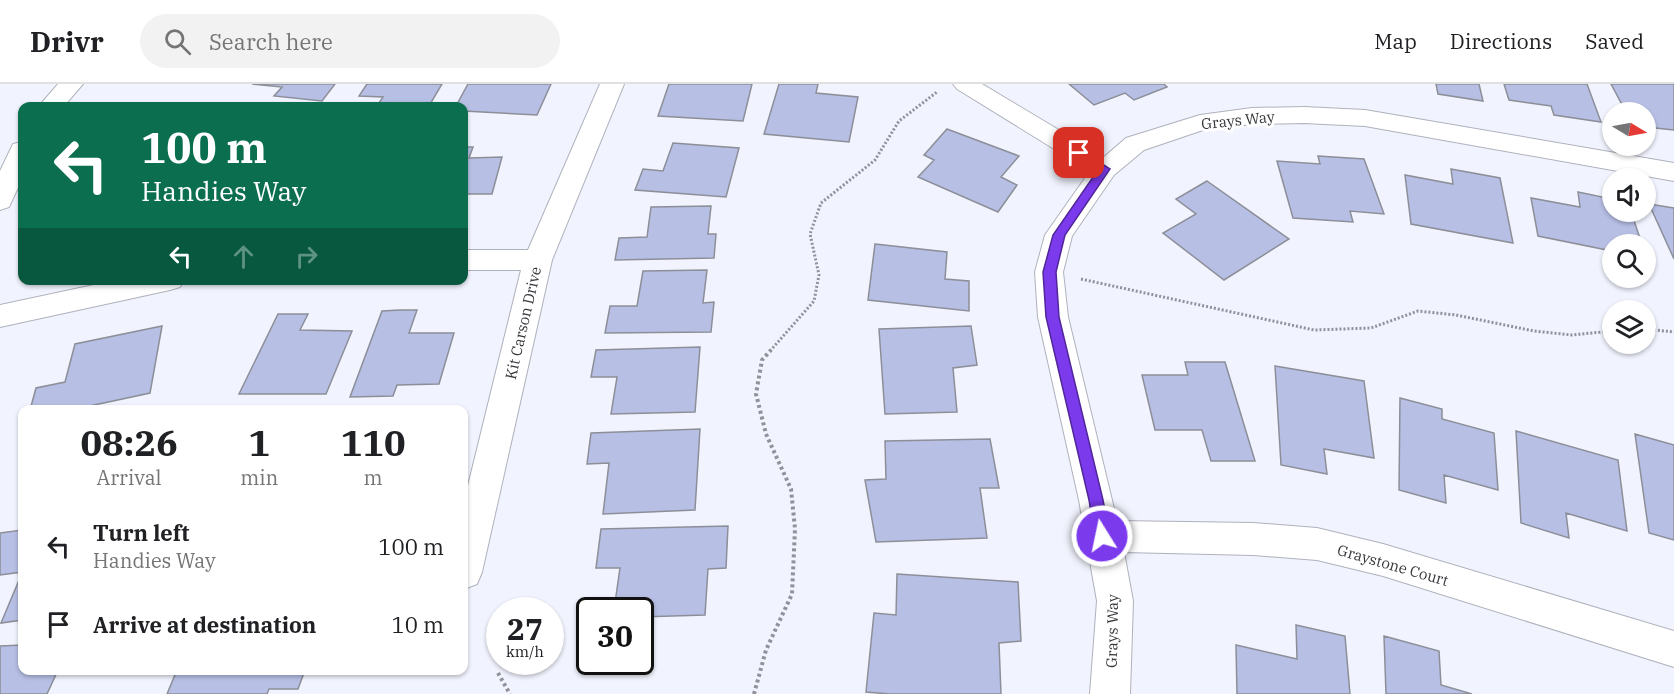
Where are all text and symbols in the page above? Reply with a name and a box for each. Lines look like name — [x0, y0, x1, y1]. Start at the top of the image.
search box — [140, 14, 560, 68]
text: Drivr — [30, 23, 104, 60]
icon: search — [161, 25, 194, 58]
text: Search here — [209, 27, 333, 56]
text: Map — [1374, 27, 1417, 55]
text: Directions — [1450, 27, 1552, 55]
text: Saved — [1585, 27, 1644, 55]
north arrow — [1602, 102, 1656, 156]
map controls — [1602, 102, 1656, 354]
street label: Grays Way — [1200, 107, 1276, 133]
text: 100 m — [141, 120, 267, 175]
icon: left — [42, 126, 120, 204]
pin — [1053, 127, 1104, 178]
icon: arrive — [1062, 136, 1095, 169]
button: sound — [1602, 168, 1656, 222]
text: Handies Way — [141, 173, 306, 208]
button: search — [1602, 234, 1656, 288]
icon: left — [164, 240, 197, 273]
icon: ahead — [227, 240, 260, 273]
icon: right — [290, 240, 323, 273]
street label: Kit Carson Drive — [501, 265, 545, 381]
button: layers — [1602, 300, 1656, 354]
text: 08:26 — [80, 419, 178, 466]
text: 1 — [248, 419, 270, 466]
text: 110 — [341, 419, 406, 466]
text: Arrival — [97, 464, 162, 491]
text: min — [240, 464, 278, 491]
text: m — [364, 464, 383, 491]
position arrow — [1070, 504, 1134, 568]
text: Turn left — [93, 518, 189, 547]
icon: left — [42, 530, 75, 563]
text: 100 m — [378, 532, 444, 561]
street label: Graystone Court — [1335, 540, 1451, 590]
text: Handies Way — [93, 547, 216, 574]
street label: Grays Way — [1102, 594, 1122, 668]
speed limit sign: 30 — [576, 597, 654, 675]
icon: arrive — [42, 608, 75, 641]
text: 27 — [507, 609, 543, 648]
text: Arrive at destination — [93, 610, 316, 639]
text: 10 m — [392, 610, 444, 639]
text: km/h — [506, 642, 544, 661]

